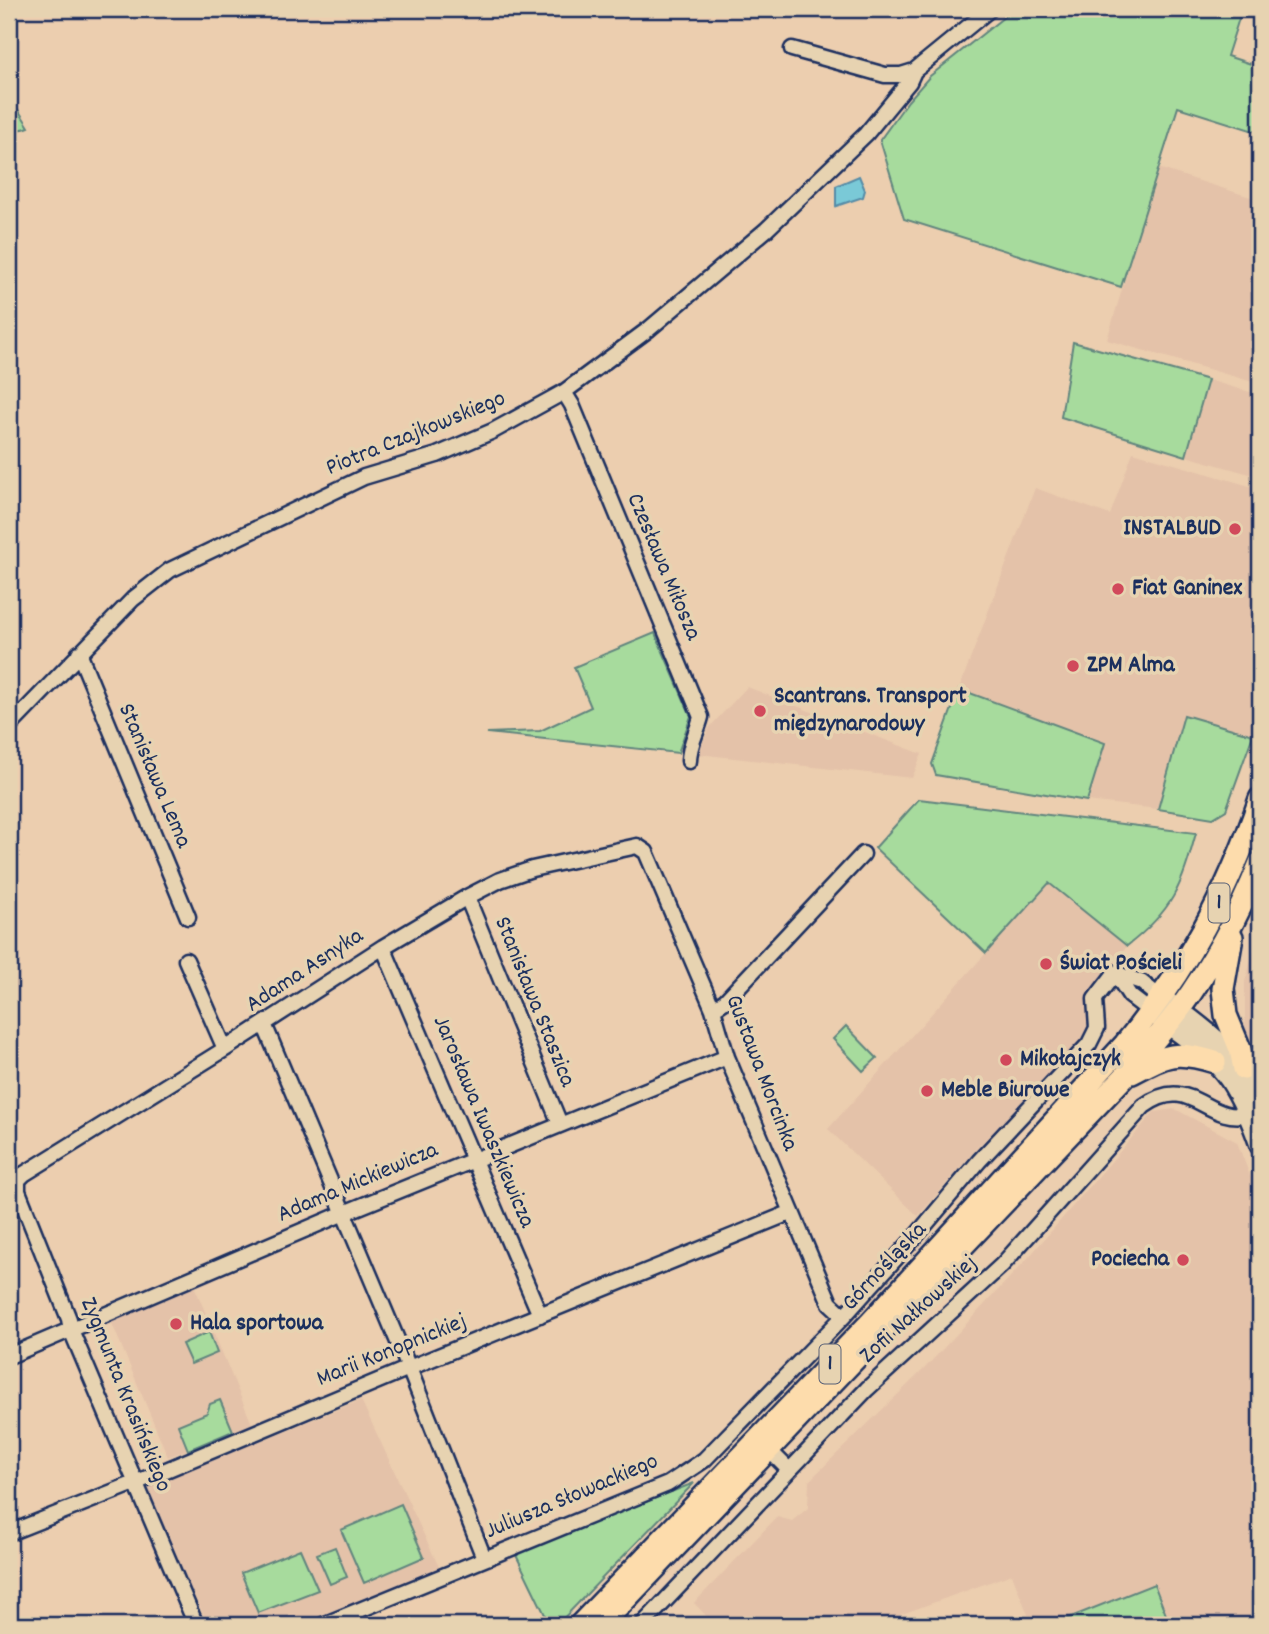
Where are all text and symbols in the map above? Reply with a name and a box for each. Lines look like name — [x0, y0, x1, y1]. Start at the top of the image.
street label: Piotra Czajkowskiego — [321, 382, 511, 486]
street label: Czesława Miłosza — [617, 488, 710, 647]
place label: INSTALBUD — [1123, 512, 1222, 546]
marker: INSTALBUD — [1227, 521, 1243, 537]
place label: Fiat Ganinex — [1132, 572, 1242, 606]
marker: Fiat Ganinex — [1110, 581, 1126, 597]
place label: ZPM Alma — [1087, 649, 1175, 683]
marker: ZPM Alma — [1065, 658, 1081, 674]
place label: Scantrans. Transport międzynarodowy — [774, 680, 967, 742]
street label: Stanisława Lema — [108, 699, 200, 854]
marker: Scantrans. Transport międzynarodowy — [752, 703, 768, 719]
road number: 1 — [1208, 884, 1230, 922]
street label: Stanisława Staszica — [484, 912, 584, 1093]
street label: Adama Asnyka — [240, 920, 371, 1022]
place label: Świat Pościeli — [1060, 947, 1183, 981]
marker: Świat Pościeli — [1038, 956, 1054, 972]
street label: Gustawa Morcinka — [716, 990, 807, 1157]
street label: Jarosława Iwaszkiewicza — [423, 1011, 543, 1234]
place label: Mikołajczyk — [1020, 1043, 1121, 1077]
marker: Mikołajczyk — [998, 1052, 1014, 1068]
place label: Meble Biurowe — [941, 1074, 1070, 1108]
marker: Meble Biurowe — [919, 1083, 935, 1099]
street label: Adama Mickiewicza — [272, 1134, 444, 1232]
street label: Górnośląska — [835, 1214, 936, 1319]
place label: Pociecha — [1091, 1243, 1170, 1277]
street label: Zofii Nałkowskiej — [852, 1248, 986, 1372]
marker: Pociecha — [1175, 1252, 1191, 1268]
street label: Zygmunta Krasińskiego — [70, 1293, 180, 1497]
street label: Marii Konopnickiej — [312, 1305, 472, 1397]
place label: Hala sportowa — [190, 1307, 324, 1341]
marker: Hala sportowa — [168, 1316, 184, 1332]
road number: 1 — [820, 1344, 840, 1384]
street label: Juliusza Słowackiego — [480, 1445, 664, 1549]

